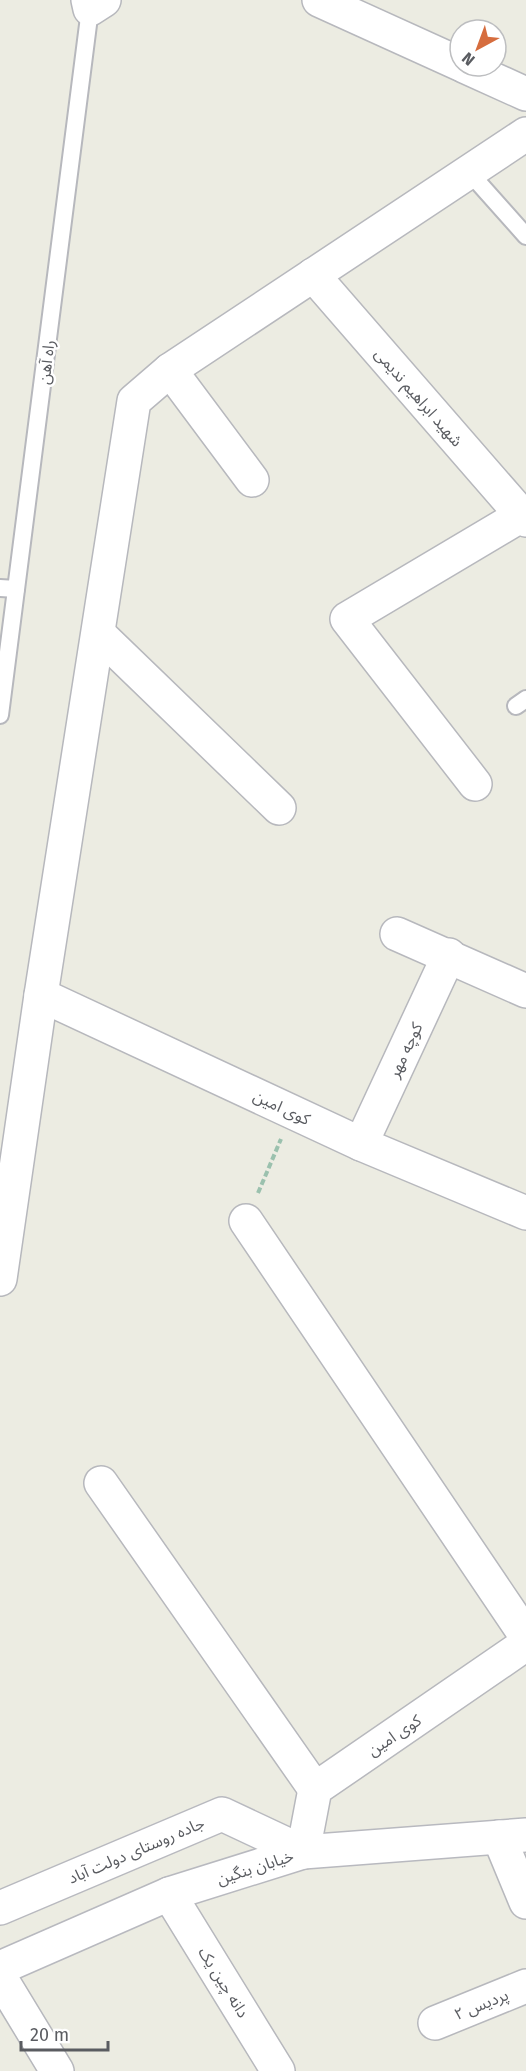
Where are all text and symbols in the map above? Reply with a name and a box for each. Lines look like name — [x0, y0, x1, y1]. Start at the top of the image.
north arrow — [448, 18, 508, 78]
text: N — [458, 48, 479, 70]
street label: راه آهن — [34, 339, 59, 385]
street label: شهید ابراهیم ندیمی — [368, 344, 467, 452]
street label: کوچه مهر — [384, 1019, 428, 1082]
street label: کوی امین — [250, 1086, 314, 1129]
street label: کوی امین — [364, 1710, 425, 1760]
street label: جاده روستای دولت آباد — [65, 1813, 207, 1888]
street label: خیابان بنگین — [214, 1846, 296, 1889]
street label: دانه چین یک — [194, 1944, 253, 2022]
street label: پردیس ۲ — [451, 1985, 511, 2025]
scale bar — [21, 2014, 108, 2052]
text: 20 m — [30, 2024, 69, 2046]

